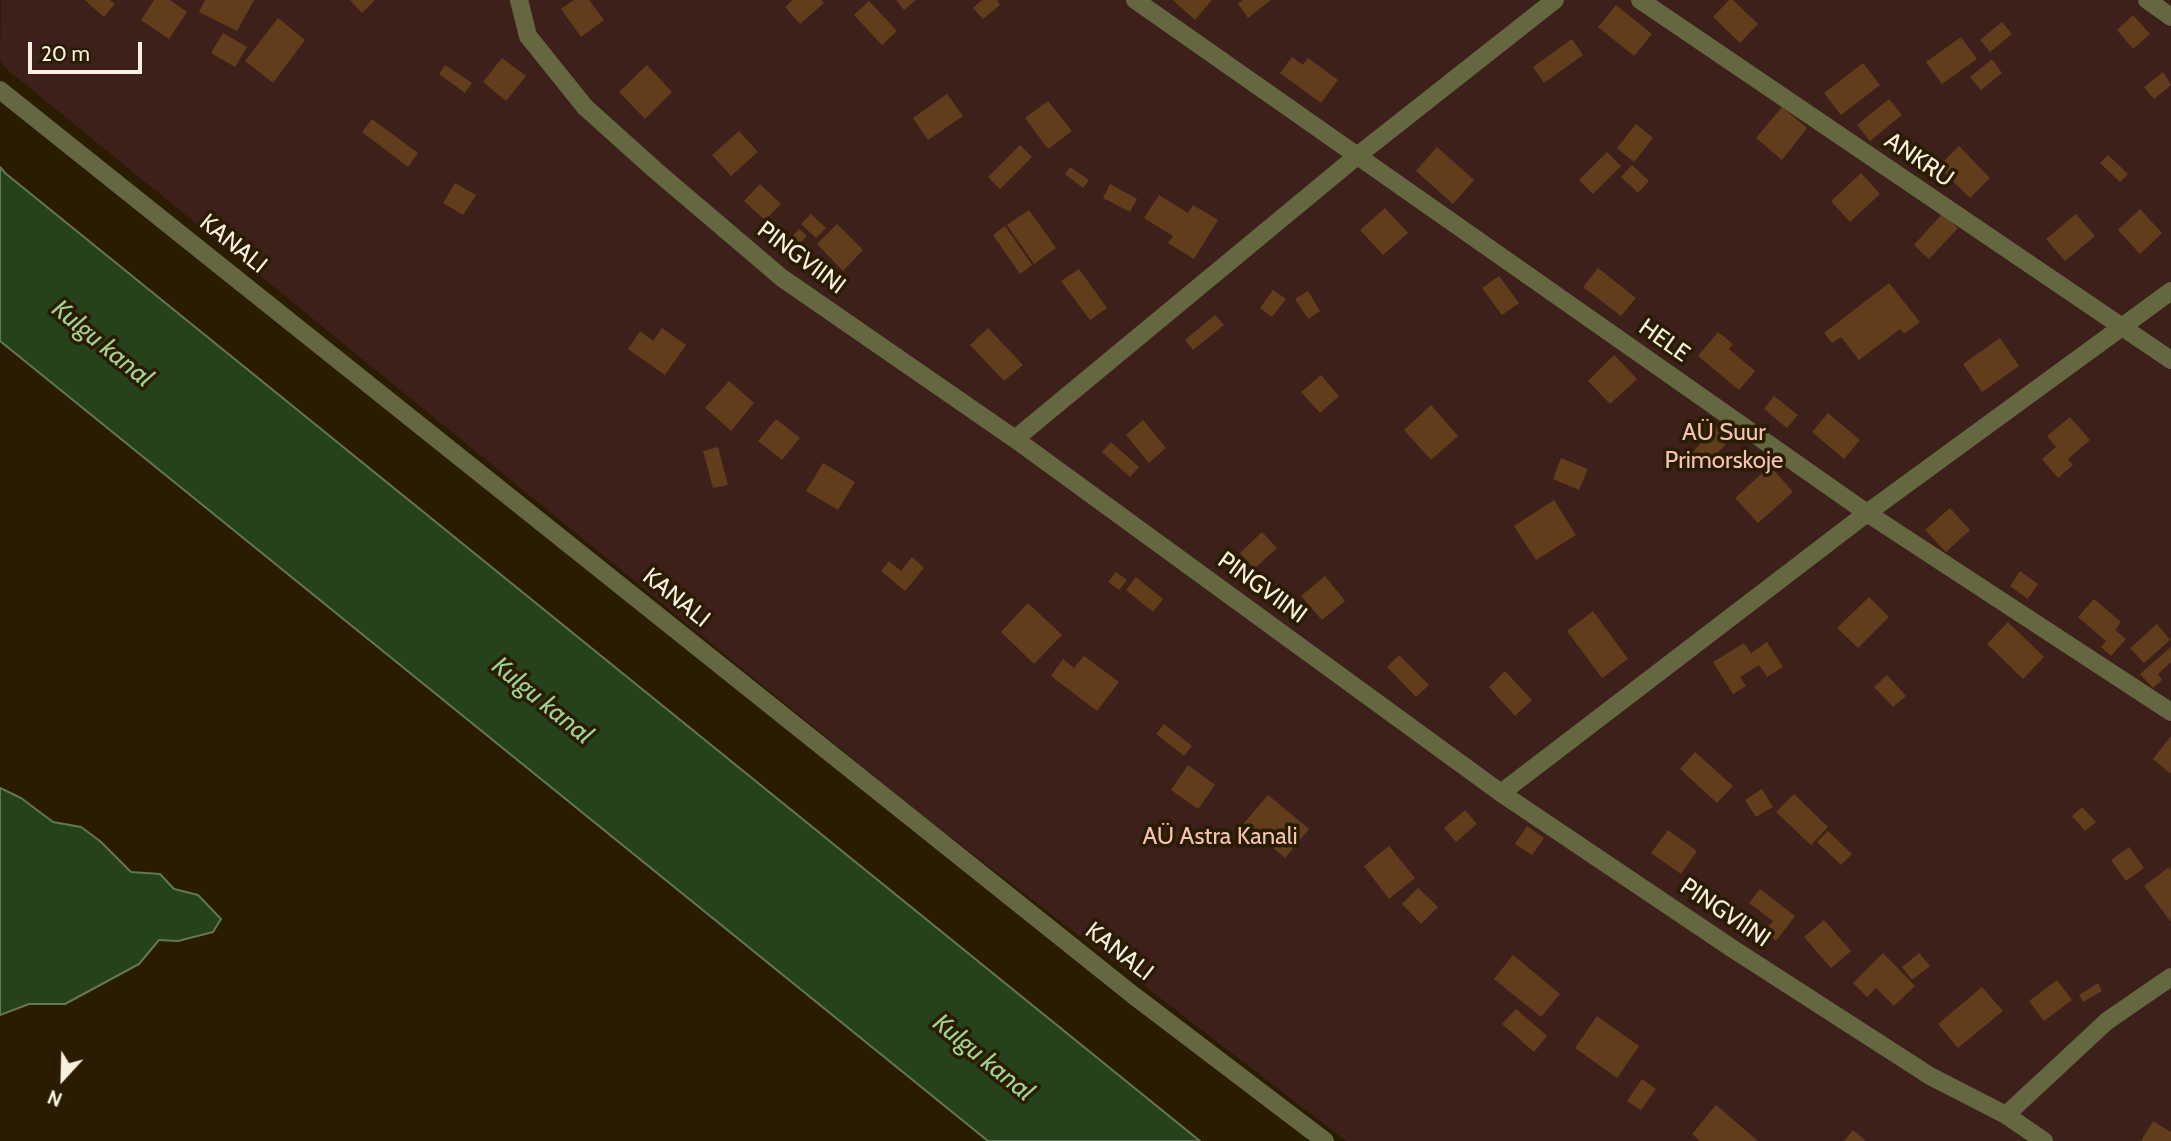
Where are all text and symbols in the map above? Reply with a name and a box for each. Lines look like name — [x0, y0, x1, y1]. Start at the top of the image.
scale bar — [32, 28, 145, 72]
text: 20 m — [41, 41, 90, 66]
street label: ANKRU — [1879, 127, 1959, 193]
street label: KANALI — [194, 208, 272, 280]
street label: PINGVIINI — [751, 216, 851, 300]
water label: Kulgu kanal — [45, 294, 159, 394]
street label: HELE — [1633, 313, 1695, 369]
park label: AÜ Suur Primorskoje — [1665, 419, 1783, 475]
street label: PINGVIINI — [1212, 546, 1312, 630]
street label: KANALI — [637, 562, 715, 634]
water label: Kulgu kanal — [485, 651, 599, 751]
park label: AÜ Astra Kanali — [1142, 823, 1298, 851]
street label: PINGVIINI — [1674, 872, 1776, 954]
street label: KANALI — [1079, 917, 1159, 987]
water label: Kulgu kanal — [926, 1008, 1040, 1108]
north arrow — [28, 1043, 98, 1113]
text: N — [44, 1085, 65, 1111]

